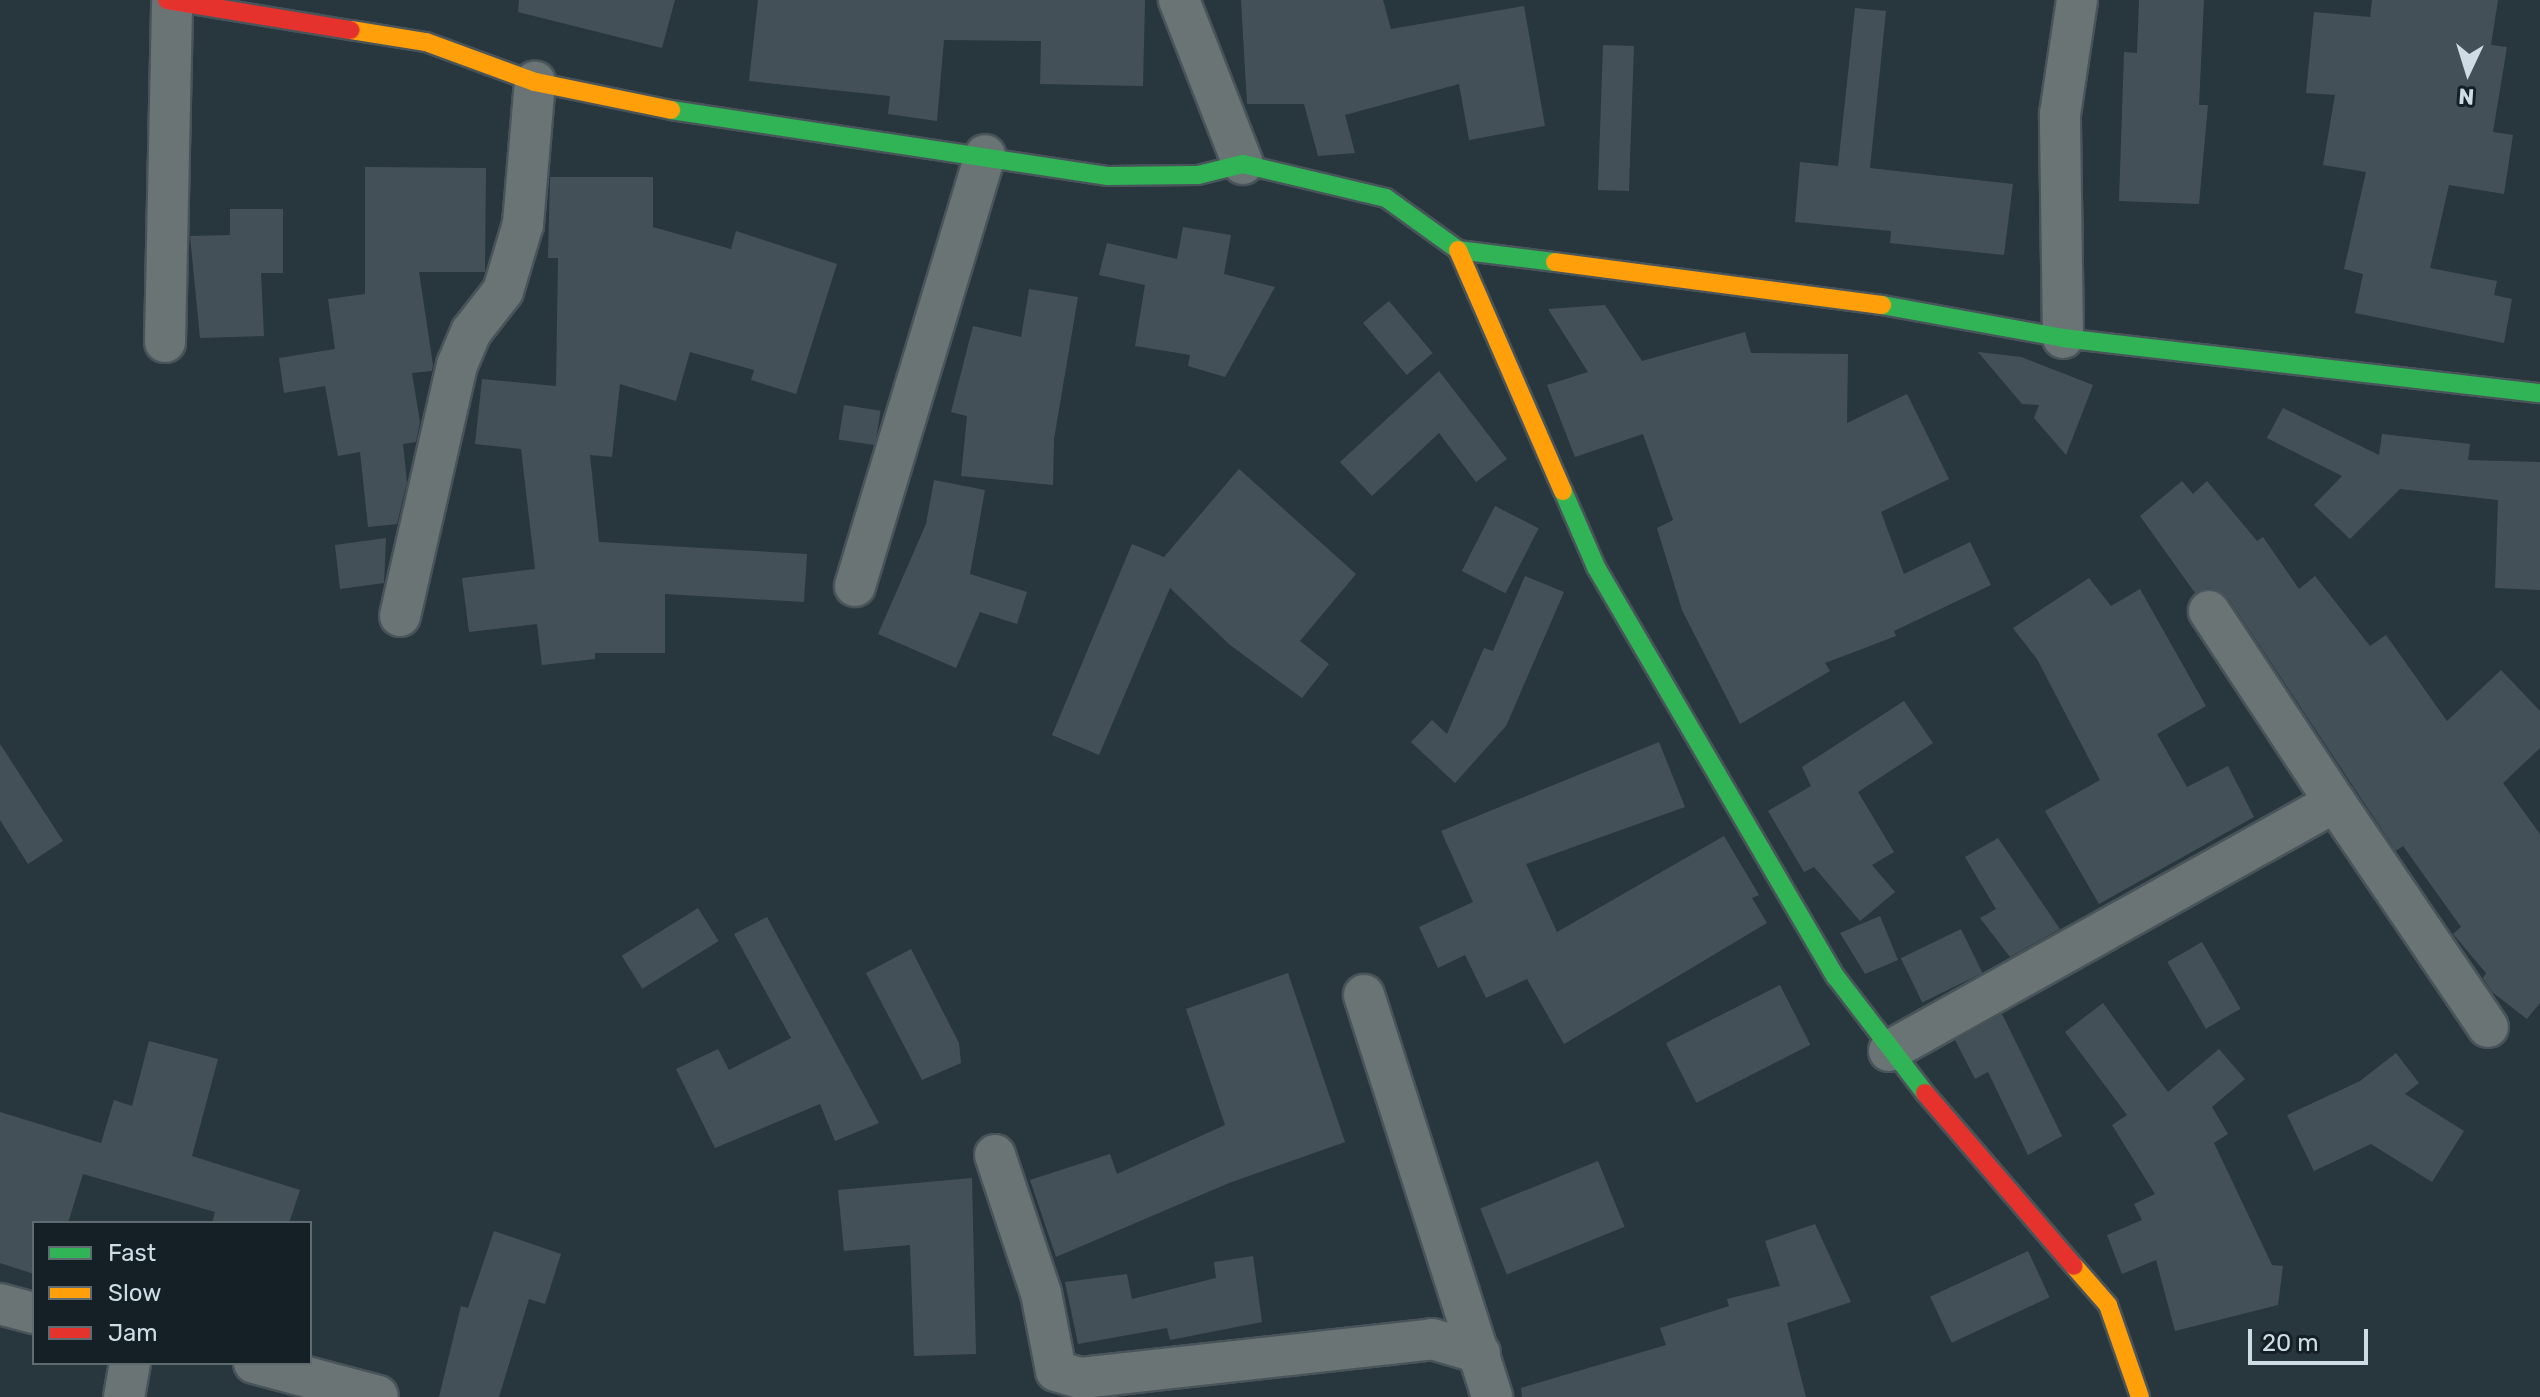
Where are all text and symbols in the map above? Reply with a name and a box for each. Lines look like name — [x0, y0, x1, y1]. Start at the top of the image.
north arrow — [2428, 32, 2508, 112]
text: N — [2457, 82, 2475, 110]
legend — [32, 1221, 312, 1365]
text: Fast — [108, 1239, 156, 1267]
text: Slow — [108, 1279, 161, 1307]
scale bar — [2252, 1313, 2372, 1363]
text: Jam — [108, 1319, 158, 1347]
text: 20 m — [2262, 1329, 2319, 1357]

